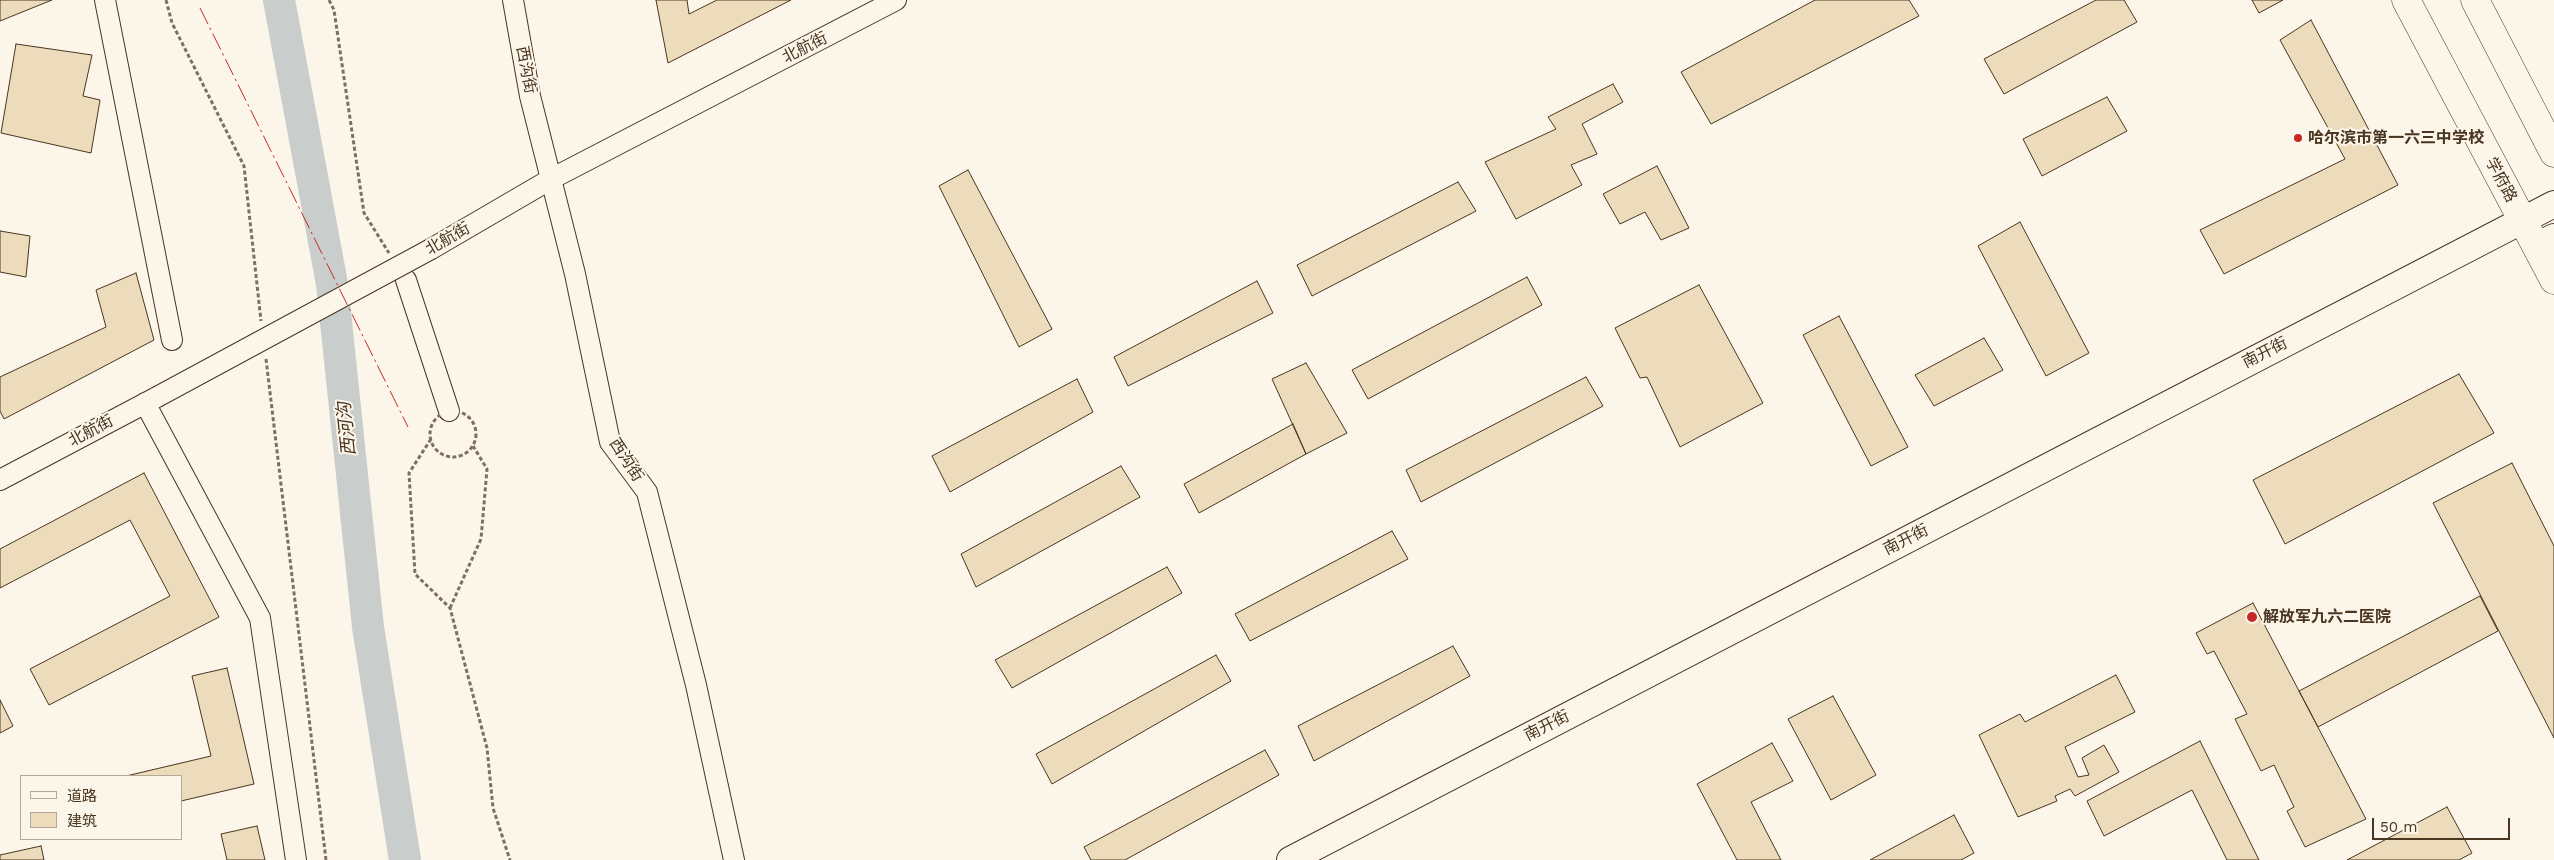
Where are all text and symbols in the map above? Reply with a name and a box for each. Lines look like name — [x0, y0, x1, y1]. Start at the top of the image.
street label: 北航街 — [779, 29, 831, 67]
street label: 西沟街 — [512, 45, 540, 95]
place label: 哈尔滨市第一六三中学校 — [2308, 128, 2484, 148]
marker: 哈尔滨市第一六三中学校 — [2292, 132, 2304, 144]
street label: 学府路 — [2481, 154, 2521, 206]
street label: 北航街 — [422, 219, 474, 259]
street label: 南开街 — [2239, 334, 2291, 372]
water label: 西河沟 — [333, 401, 361, 457]
street label: 北航街 — [65, 411, 117, 451]
street label: 西沟街 — [605, 435, 647, 485]
street label: 南开街 — [1880, 521, 1932, 559]
place label: 解放军九六二医院 — [2263, 607, 2391, 627]
marker: 解放军九六二医院 — [2245, 610, 2259, 624]
street label: 南开街 — [1521, 707, 1573, 745]
legend — [20, 775, 182, 840]
text: 道路 — [67, 787, 97, 805]
scale bar — [2374, 808, 2512, 840]
text: 建筑 — [67, 812, 97, 830]
text: 50 m — [2380, 818, 2417, 836]

